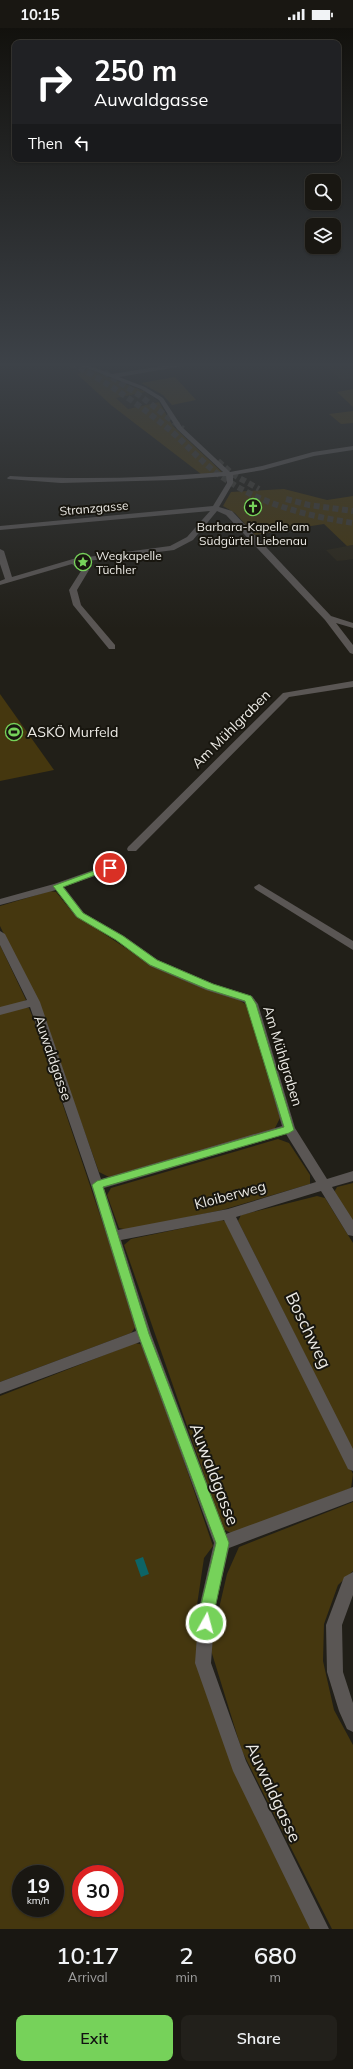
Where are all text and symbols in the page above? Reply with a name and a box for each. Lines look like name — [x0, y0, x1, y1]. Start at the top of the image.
text: 10:15 — [20, 5, 60, 24]
text: 250 m — [94, 53, 177, 88]
icon: right — [28, 56, 80, 108]
text: Auwaldgasse — [94, 88, 208, 111]
icon: left — [71, 132, 93, 154]
text: Then — [28, 134, 63, 153]
map controls — [305, 174, 341, 254]
button: search — [305, 174, 341, 210]
button: layers — [305, 218, 341, 254]
church icon: Barbara-Kapelle am Südgürtel Liebenau — [243, 497, 263, 517]
street label: Stranzgasse — [59, 498, 129, 518]
place label: Barbara-Kapelle am Südgürtel Liebenau — [197, 519, 309, 548]
place label: Wegkapelle Tüchler — [96, 548, 162, 577]
place icon: Wegkapelle Tüchler — [73, 552, 93, 572]
street label: Am Mühlgraben — [188, 686, 274, 772]
sports icon: ASKÖ Murfeld — [4, 722, 24, 742]
place label: ASKÖ Murfeld — [27, 723, 118, 741]
pin — [93, 851, 127, 885]
icon: arrive — [99, 857, 121, 879]
street label: Am Mühlgraben — [259, 1004, 307, 1108]
street label: Auwaldgasse — [30, 1013, 76, 1103]
street label: Kloiberweg — [192, 1177, 268, 1213]
street label: Boschweg — [282, 1288, 336, 1372]
street label: Auwaldgasse — [186, 1420, 244, 1528]
position arrow — [185, 1602, 227, 1644]
street label: Auwaldgasse — [242, 1739, 306, 1845]
speed limit sign: 30 — [72, 1865, 124, 1917]
text: 19 — [26, 1873, 50, 1898]
text: km/h — [27, 1894, 49, 1907]
text: 10:17 — [56, 1940, 119, 1970]
text: 2 — [179, 1940, 194, 1970]
text: 680 — [254, 1940, 297, 1970]
text: Arrival — [68, 1969, 108, 1985]
text: min — [175, 1969, 198, 1985]
text: m — [270, 1969, 281, 1985]
button: Exit — [16, 2015, 173, 2061]
button: Share — [181, 2015, 337, 2061]

